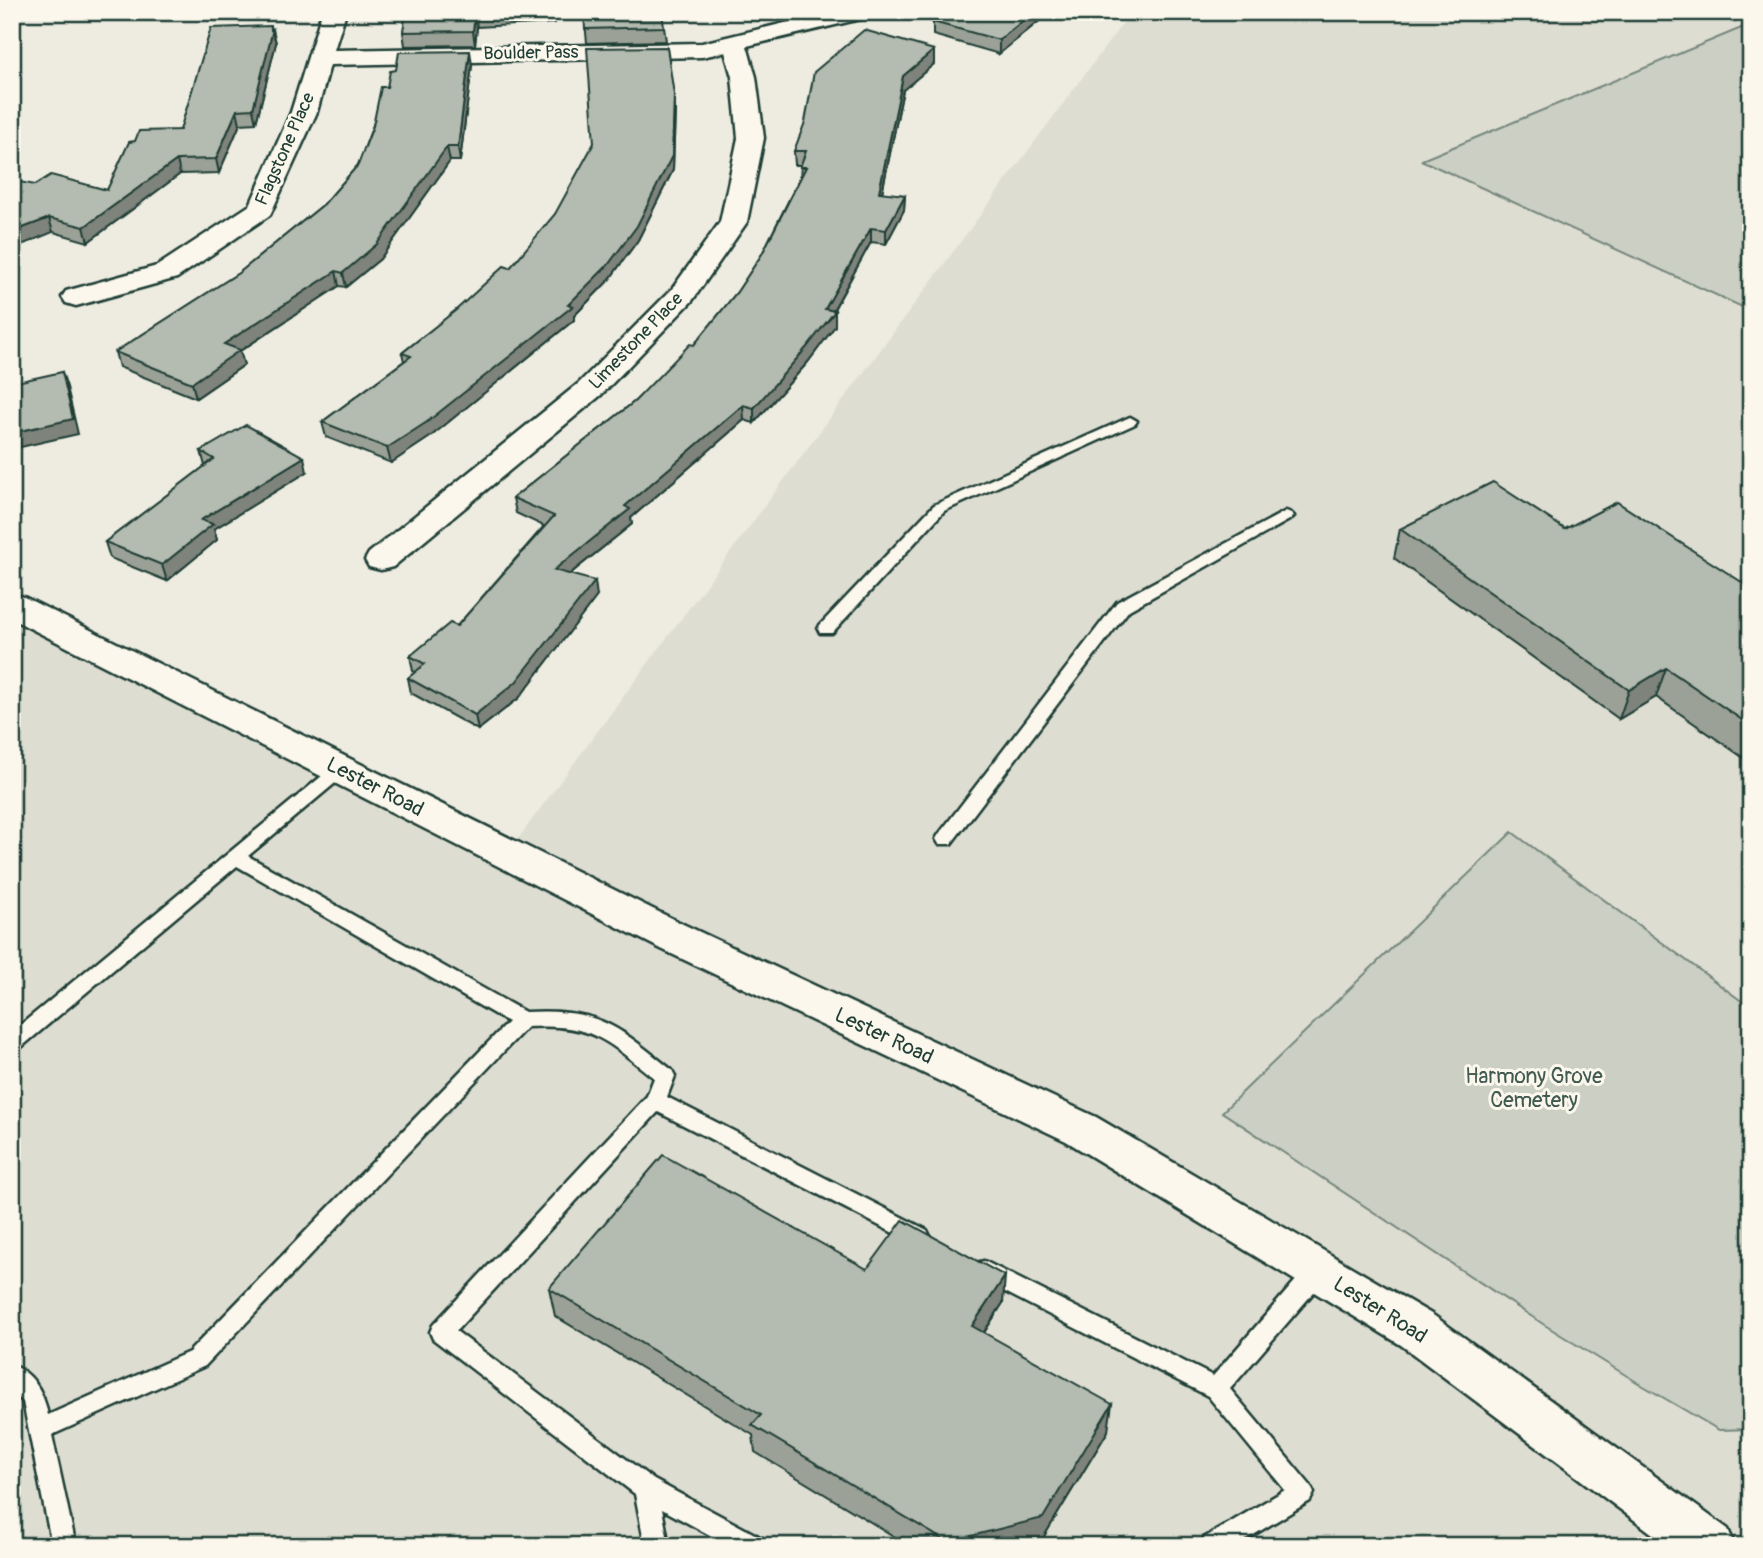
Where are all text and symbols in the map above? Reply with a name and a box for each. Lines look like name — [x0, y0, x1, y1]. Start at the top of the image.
street label: Boulder Pass — [483, 41, 579, 65]
street label: Flagstone Place — [250, 89, 320, 209]
street label: Limestone Place — [584, 288, 688, 394]
street label: Lester Road — [322, 751, 428, 823]
street label: Lester Road — [830, 1001, 938, 1071]
park label: Harmony Grove Cemetery — [1465, 1063, 1603, 1114]
street label: Lester Road — [1328, 1270, 1432, 1350]

